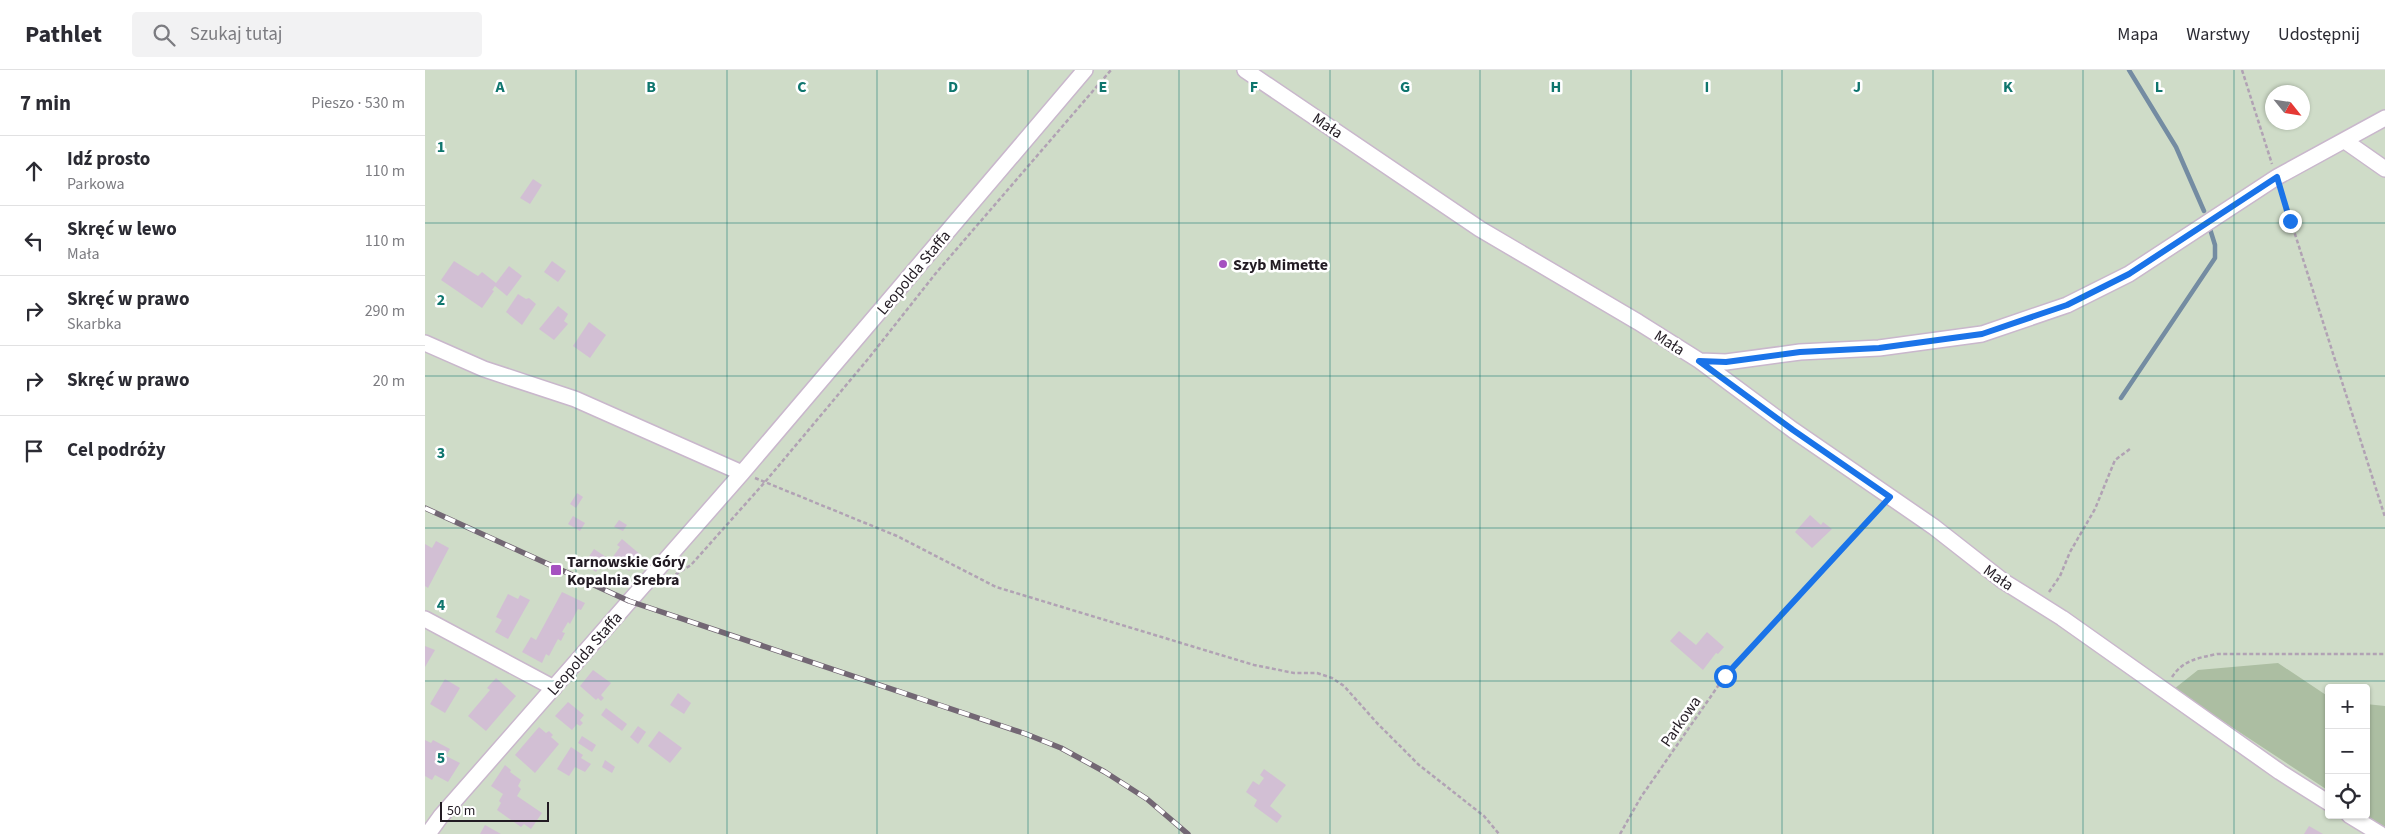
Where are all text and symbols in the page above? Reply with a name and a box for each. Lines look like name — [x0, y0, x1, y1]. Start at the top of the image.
search box — [132, 12, 482, 57]
text: Pathlet — [25, 17, 102, 52]
icon: search — [150, 21, 178, 49]
text: Szukaj tutaj — [190, 21, 283, 48]
text: Mapa — [2117, 22, 2158, 47]
text: Warstwy — [2186, 22, 2250, 47]
text: Udostępnij — [2278, 22, 2360, 47]
text: A — [494, 76, 505, 98]
text: B — [646, 76, 656, 98]
text: C — [797, 76, 807, 98]
text: D — [948, 76, 958, 98]
text: E — [1099, 76, 1107, 98]
text: F — [1250, 76, 1258, 98]
text: G — [1400, 76, 1410, 98]
text: H — [1551, 76, 1561, 98]
text: I — [1705, 76, 1709, 98]
text: J — [1853, 76, 1861, 98]
text: K — [2003, 76, 2013, 98]
text: L — [2155, 76, 2163, 98]
north arrow — [2265, 85, 2310, 130]
text: 7 min — [20, 88, 71, 118]
text: Pieszo · 530 m — [311, 92, 405, 114]
street label: Mała — [1308, 108, 1347, 144]
text: 1 — [437, 136, 445, 158]
text: Idź prosto — [67, 146, 150, 173]
icon: ahead — [20, 157, 48, 185]
text: 110 m — [365, 160, 405, 182]
text: Parkowa — [67, 173, 125, 195]
route end — [2279, 210, 2302, 233]
text: Skręć w lewo — [67, 216, 177, 243]
street label: Leopolda Staffa — [872, 226, 956, 320]
icon: left — [20, 227, 48, 255]
text: 110 m — [365, 230, 405, 252]
text: Mała — [67, 243, 100, 265]
place label: Szyb Mimette — [1233, 254, 1328, 276]
marker: Szyb Mimette — [1217, 258, 1229, 270]
text: Skręć w prawo — [67, 286, 189, 313]
text: 2 — [437, 289, 445, 311]
icon: right — [20, 297, 48, 325]
text: 290 m — [365, 300, 405, 322]
text: Skarbka — [67, 313, 122, 335]
street label: Mała — [1650, 325, 1689, 361]
icon: right — [20, 367, 48, 395]
text: Skręć w prawo — [67, 367, 189, 394]
text: 20 m — [373, 370, 405, 392]
icon: arrive — [20, 437, 48, 465]
text: Cel podróży — [67, 437, 166, 464]
text: 3 — [437, 442, 445, 464]
place label: Tarnowskie Góry Kopalnia Srebra — [567, 551, 686, 591]
street label: Mała — [1979, 559, 2018, 596]
marker: Tarnowskie Góry Kopalnia Srebra — [549, 563, 563, 577]
text: 4 — [437, 594, 446, 616]
street label: Leopolda Staffa — [542, 607, 627, 700]
route start — [1714, 665, 1737, 688]
map controls — [2325, 684, 2370, 819]
button: + — [2325, 684, 2370, 729]
street label: Parkowa — [1655, 692, 1706, 751]
button: − — [2325, 729, 2370, 774]
text: 5 — [437, 747, 445, 769]
button: locate — [2325, 774, 2370, 819]
scale bar — [440, 799, 549, 822]
text: 50 m — [447, 801, 475, 821]

